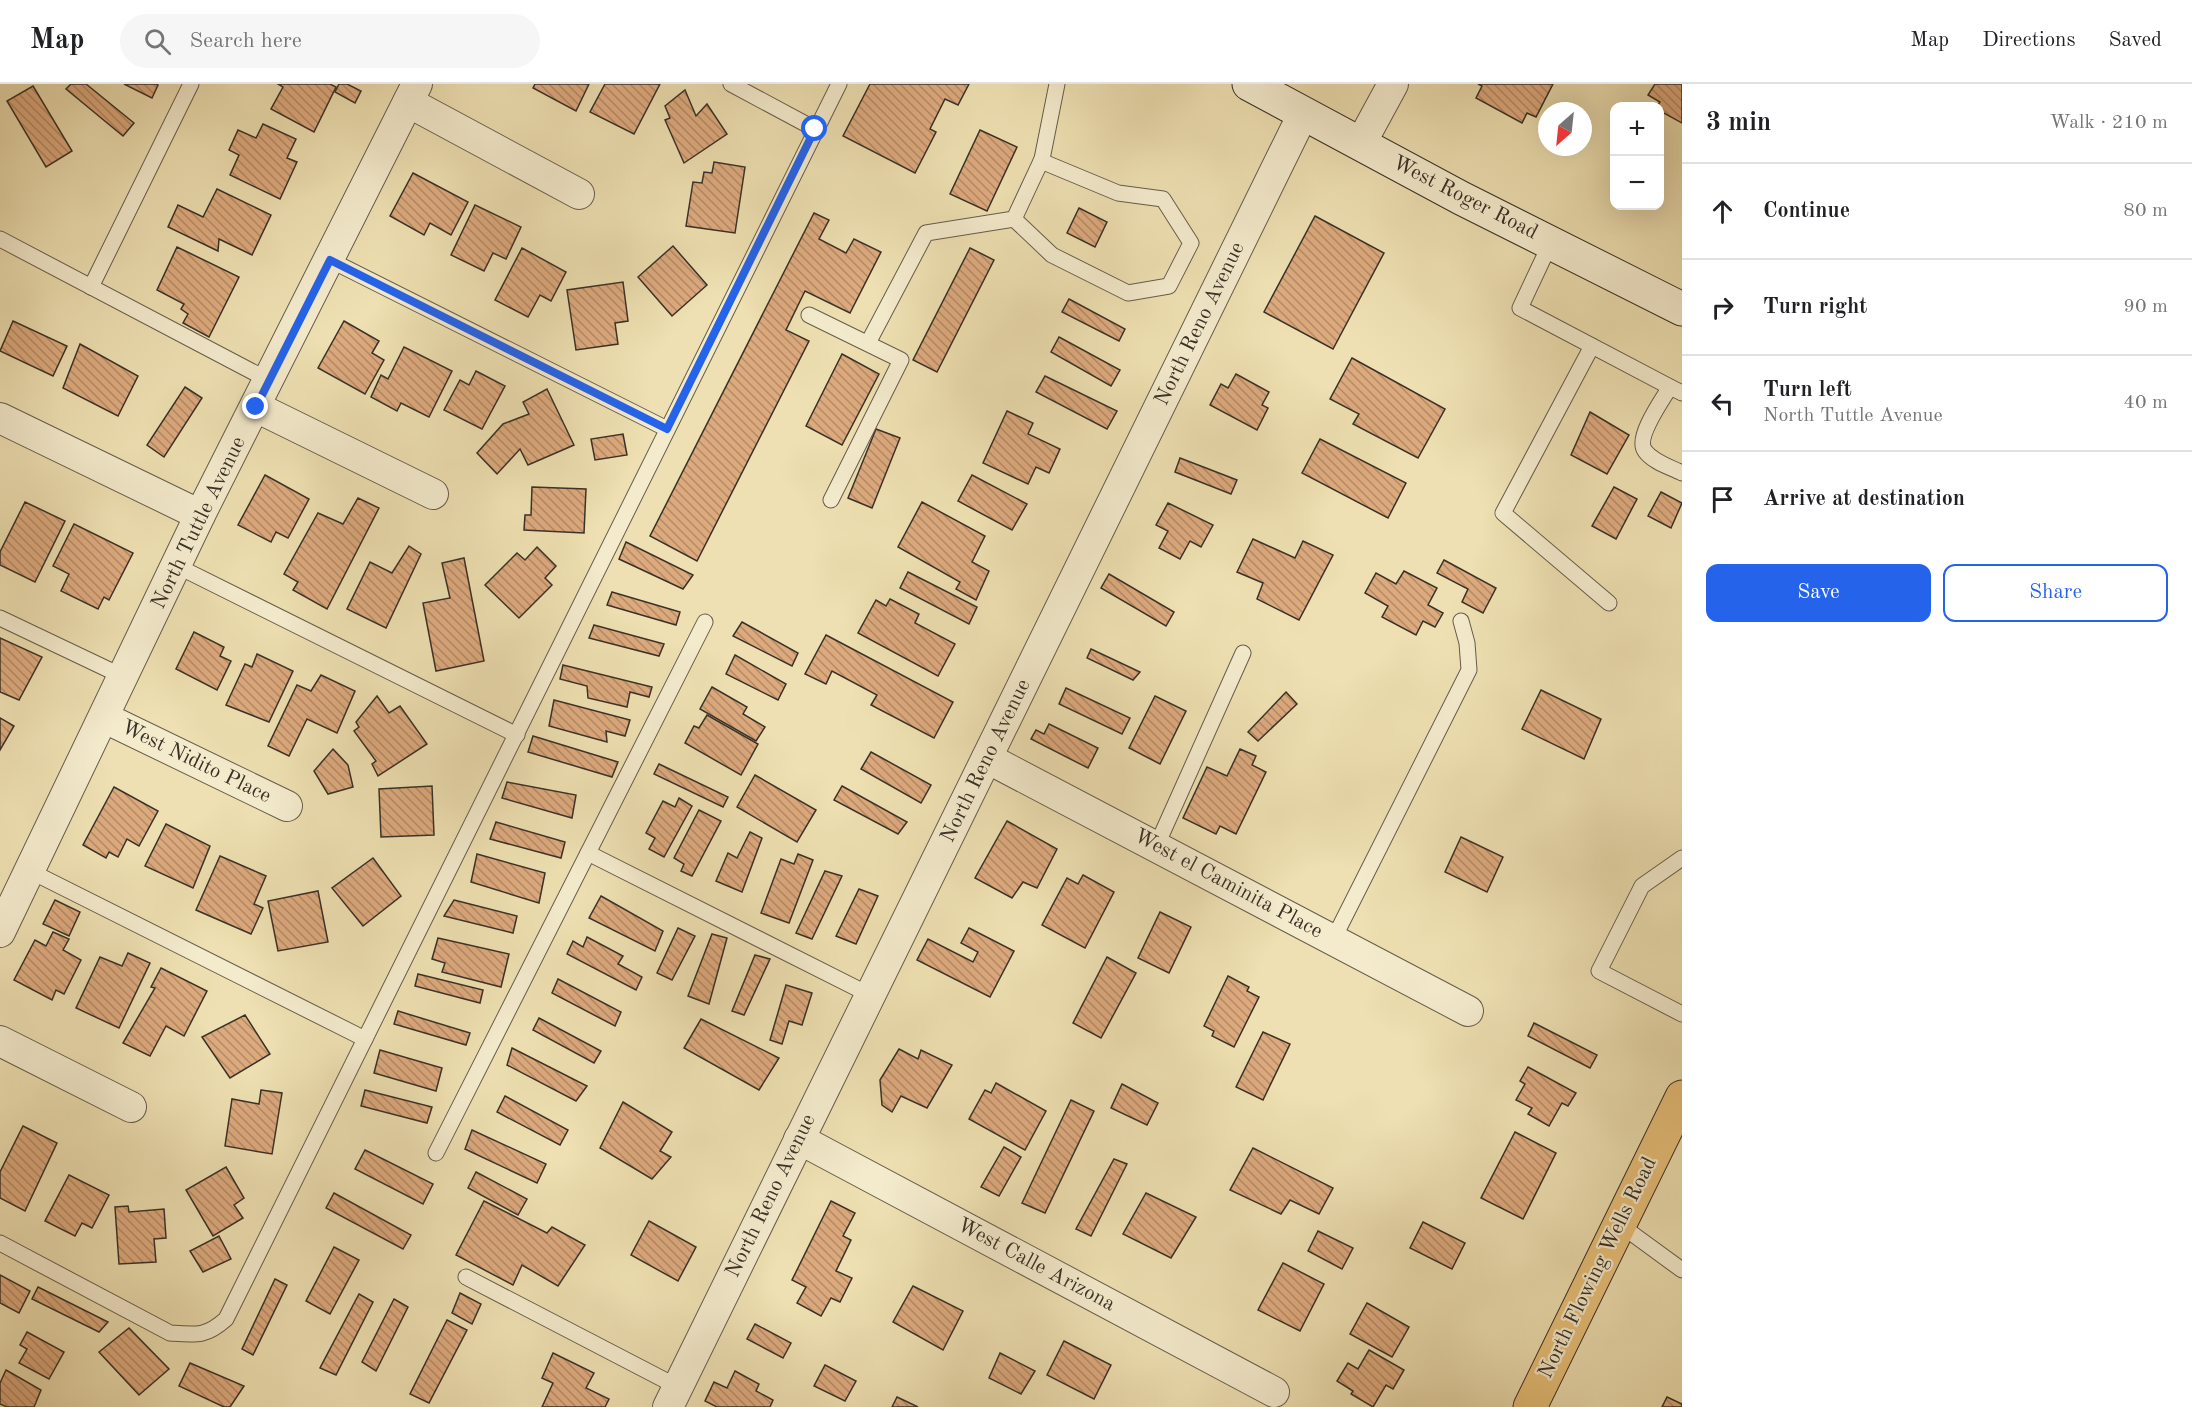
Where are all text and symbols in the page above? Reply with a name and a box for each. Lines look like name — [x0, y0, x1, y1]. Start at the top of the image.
search box — [120, 14, 540, 68]
icon: search — [141, 25, 174, 58]
text: Map — [30, 27, 84, 55]
text: Search here — [189, 30, 302, 52]
text: Map — [1910, 30, 1949, 51]
text: Directions — [1982, 30, 2076, 51]
text: Saved — [2109, 30, 2162, 51]
north arrow — [1538, 102, 1592, 156]
map controls — [1610, 102, 1664, 210]
button: + — [1610, 102, 1664, 156]
text: 3 min — [1706, 110, 1771, 136]
text: Walk · 210 m — [2049, 113, 2168, 133]
route start — [801, 115, 827, 141]
street label: West Roger Road — [1389, 152, 1541, 244]
button: − — [1610, 156, 1664, 210]
icon: ahead — [1706, 195, 1739, 228]
text: Continue — [1763, 200, 1850, 222]
text: 80 m — [2123, 201, 2168, 221]
street label: North Reno Avenue — [1151, 239, 1249, 409]
icon: right — [1706, 291, 1739, 324]
text: Turn right — [1763, 296, 1867, 318]
text: 90 m — [2123, 297, 2168, 317]
text: Turn left — [1763, 379, 1852, 401]
icon: left — [1706, 387, 1739, 420]
route end — [242, 393, 268, 419]
text: 40 m — [2123, 393, 2168, 413]
text: North Tuttle Avenue — [1763, 406, 1943, 426]
street label: North Tuttle Avenue — [148, 434, 250, 612]
icon: arrive — [1706, 483, 1739, 516]
text: Arrive at destination — [1763, 488, 1965, 510]
button: Save — [1706, 564, 1931, 622]
button: Share — [1943, 564, 2168, 622]
street label: North Reno Avenue — [937, 676, 1035, 846]
street label: West Nidito Place — [118, 717, 274, 807]
street label: West el Caminita Place — [1130, 825, 1326, 943]
street label: North Reno Avenue — [722, 1111, 820, 1281]
street label: North Flowing Wells Road — [1535, 1154, 1661, 1382]
street label: West Calle Arizona — [954, 1215, 1118, 1315]

